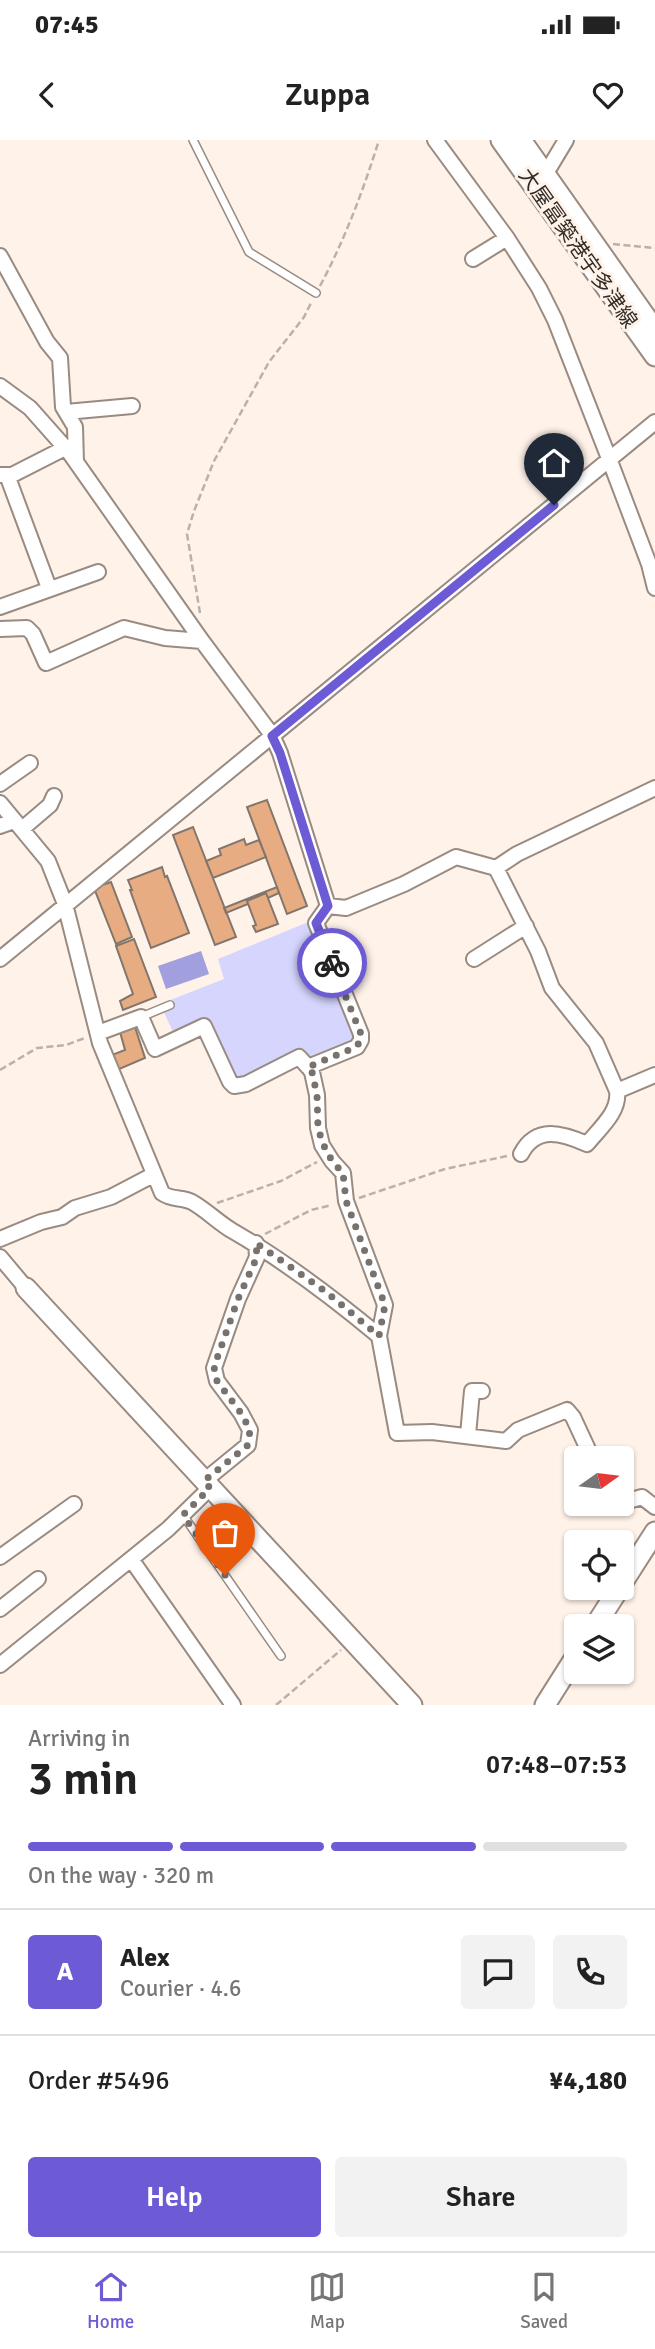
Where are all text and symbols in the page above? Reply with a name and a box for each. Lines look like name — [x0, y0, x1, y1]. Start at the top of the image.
text: 07:45 — [35, 9, 99, 41]
text: Zuppa — [285, 75, 370, 114]
icon: back — [28, 76, 66, 114]
icon: heart — [589, 76, 627, 114]
street label: 大屋冨築港宇多津線 — [513, 163, 643, 333]
pin — [524, 433, 584, 505]
icon: home — [535, 444, 573, 482]
courier — [297, 928, 367, 998]
icon: bike — [313, 944, 351, 982]
north arrow — [564, 1446, 634, 1516]
map controls — [564, 1446, 634, 1684]
pin — [195, 1503, 255, 1575]
icon: bag — [206, 1514, 244, 1552]
button: locate — [564, 1530, 634, 1600]
button: layers — [564, 1614, 634, 1684]
text: Arriving in — [28, 1724, 130, 1753]
text: 07:48–07:53 — [486, 1749, 627, 1781]
text: 3 min — [28, 1751, 138, 1807]
text: On the way · 320 m — [28, 1861, 214, 1890]
button: chat — [461, 1935, 535, 2009]
button: phone — [553, 1935, 627, 2009]
text: Alex — [120, 1942, 170, 1974]
text: A — [57, 1956, 73, 1988]
text: Courier · 4.6 — [120, 1974, 241, 2003]
text: Order #5496 — [28, 2065, 169, 2097]
text: ¥4,180 — [549, 2065, 627, 2097]
button: Help — [28, 2157, 321, 2237]
button: Share — [335, 2157, 627, 2237]
tab: Home — [87, 2268, 134, 2334]
tab: Map — [308, 2268, 346, 2334]
tab: Saved — [520, 2268, 568, 2334]

